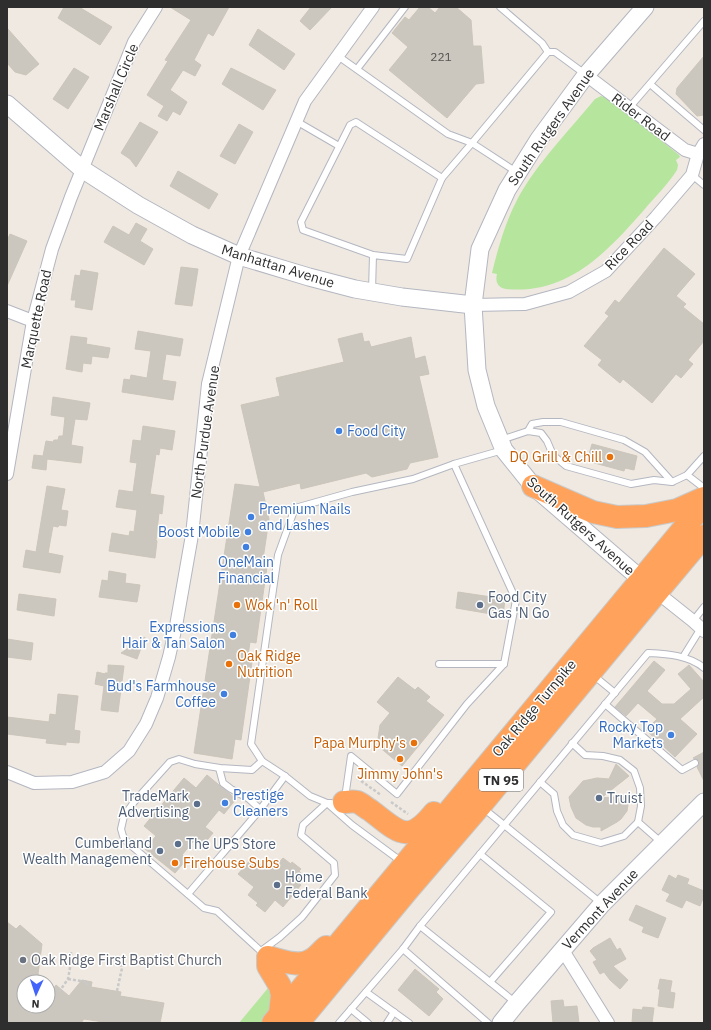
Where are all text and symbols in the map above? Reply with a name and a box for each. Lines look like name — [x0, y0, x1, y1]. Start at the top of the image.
street label: Marshall Circle — [90, 40, 143, 133]
house number: 221 — [430, 49, 452, 64]
street label: South Rutgers Avenue — [504, 65, 598, 189]
street label: Rider Road — [608, 89, 674, 145]
street label: Rice Road — [601, 216, 657, 274]
street label: Manhattan Avenue — [219, 240, 337, 292]
street label: Marquette Road — [17, 268, 55, 370]
street label: North Purdue Avenue — [187, 364, 223, 500]
place label: Food City — [347, 422, 406, 440]
marker: Food City — [334, 426, 344, 436]
place label: DQ Grill & Chill — [509, 448, 602, 466]
marker: DQ Grill & Chill — [605, 452, 615, 462]
street label: South Rutgers Avenue — [523, 473, 639, 579]
place label: Premium Nails and Lashes — [259, 500, 351, 534]
marker: Premium Nails and Lashes — [246, 512, 256, 522]
place label: Boost Mobile — [158, 523, 240, 541]
marker: Boost Mobile — [243, 527, 253, 537]
marker: OneMain Financial — [241, 542, 251, 552]
place label: OneMain Financial — [218, 553, 274, 587]
place label: Food City Gas 'N Go — [488, 588, 550, 622]
place label: Wok 'n' Roll — [245, 596, 318, 614]
marker: Wok 'n' Roll — [232, 600, 242, 610]
marker: Food City Gas 'N Go — [475, 600, 485, 610]
place label: Expressions Hair & Tan Salon — [122, 618, 225, 652]
marker: Expressions Hair & Tan Salon — [228, 630, 238, 640]
place label: Oak Ridge Nutrition — [237, 647, 301, 681]
street label: Oak Ridge Turnpike — [488, 655, 580, 760]
marker: Oak Ridge Nutrition — [224, 659, 234, 669]
place label: Bud's Farmhouse Coffee — [107, 677, 216, 711]
marker: Bud's Farmhouse Coffee — [219, 689, 229, 699]
place label: Rocky Top Markets — [599, 718, 663, 752]
marker: Rocky Top Markets — [666, 730, 676, 740]
place label: Papa Murphy's — [313, 734, 406, 752]
marker: Papa Murphy's — [409, 738, 419, 748]
marker: Jimmy John's — [395, 754, 405, 764]
place label: Jimmy John's — [357, 765, 443, 783]
road number: TN 95 — [479, 769, 523, 791]
place label: Prestige Cleaners — [233, 786, 288, 820]
place label: TradeMark Advertising — [118, 787, 190, 821]
place label: Truist — [607, 789, 643, 807]
marker: Truist — [594, 793, 604, 803]
marker: Prestige Cleaners — [220, 798, 230, 808]
marker: TradeMark Advertising — [192, 799, 202, 809]
place label: Cumberland Wealth Management — [23, 834, 152, 868]
place label: The UPS Store — [186, 835, 276, 853]
marker: The UPS Store — [173, 839, 183, 849]
marker: Cumberland Wealth Management — [155, 846, 165, 856]
place label: Firehouse Subs — [183, 854, 280, 872]
marker: Firehouse Subs — [170, 858, 180, 868]
street label: Vermont Avenue — [558, 865, 642, 953]
place label: Home Federal Bank — [285, 868, 368, 902]
marker: Home Federal Bank — [272, 880, 282, 890]
place label: Oak Ridge First Baptist Church — [31, 951, 222, 969]
marker: Oak Ridge First Baptist Church — [18, 955, 28, 965]
north arrow — [16, 974, 56, 1014]
text: N — [31, 997, 40, 1011]

